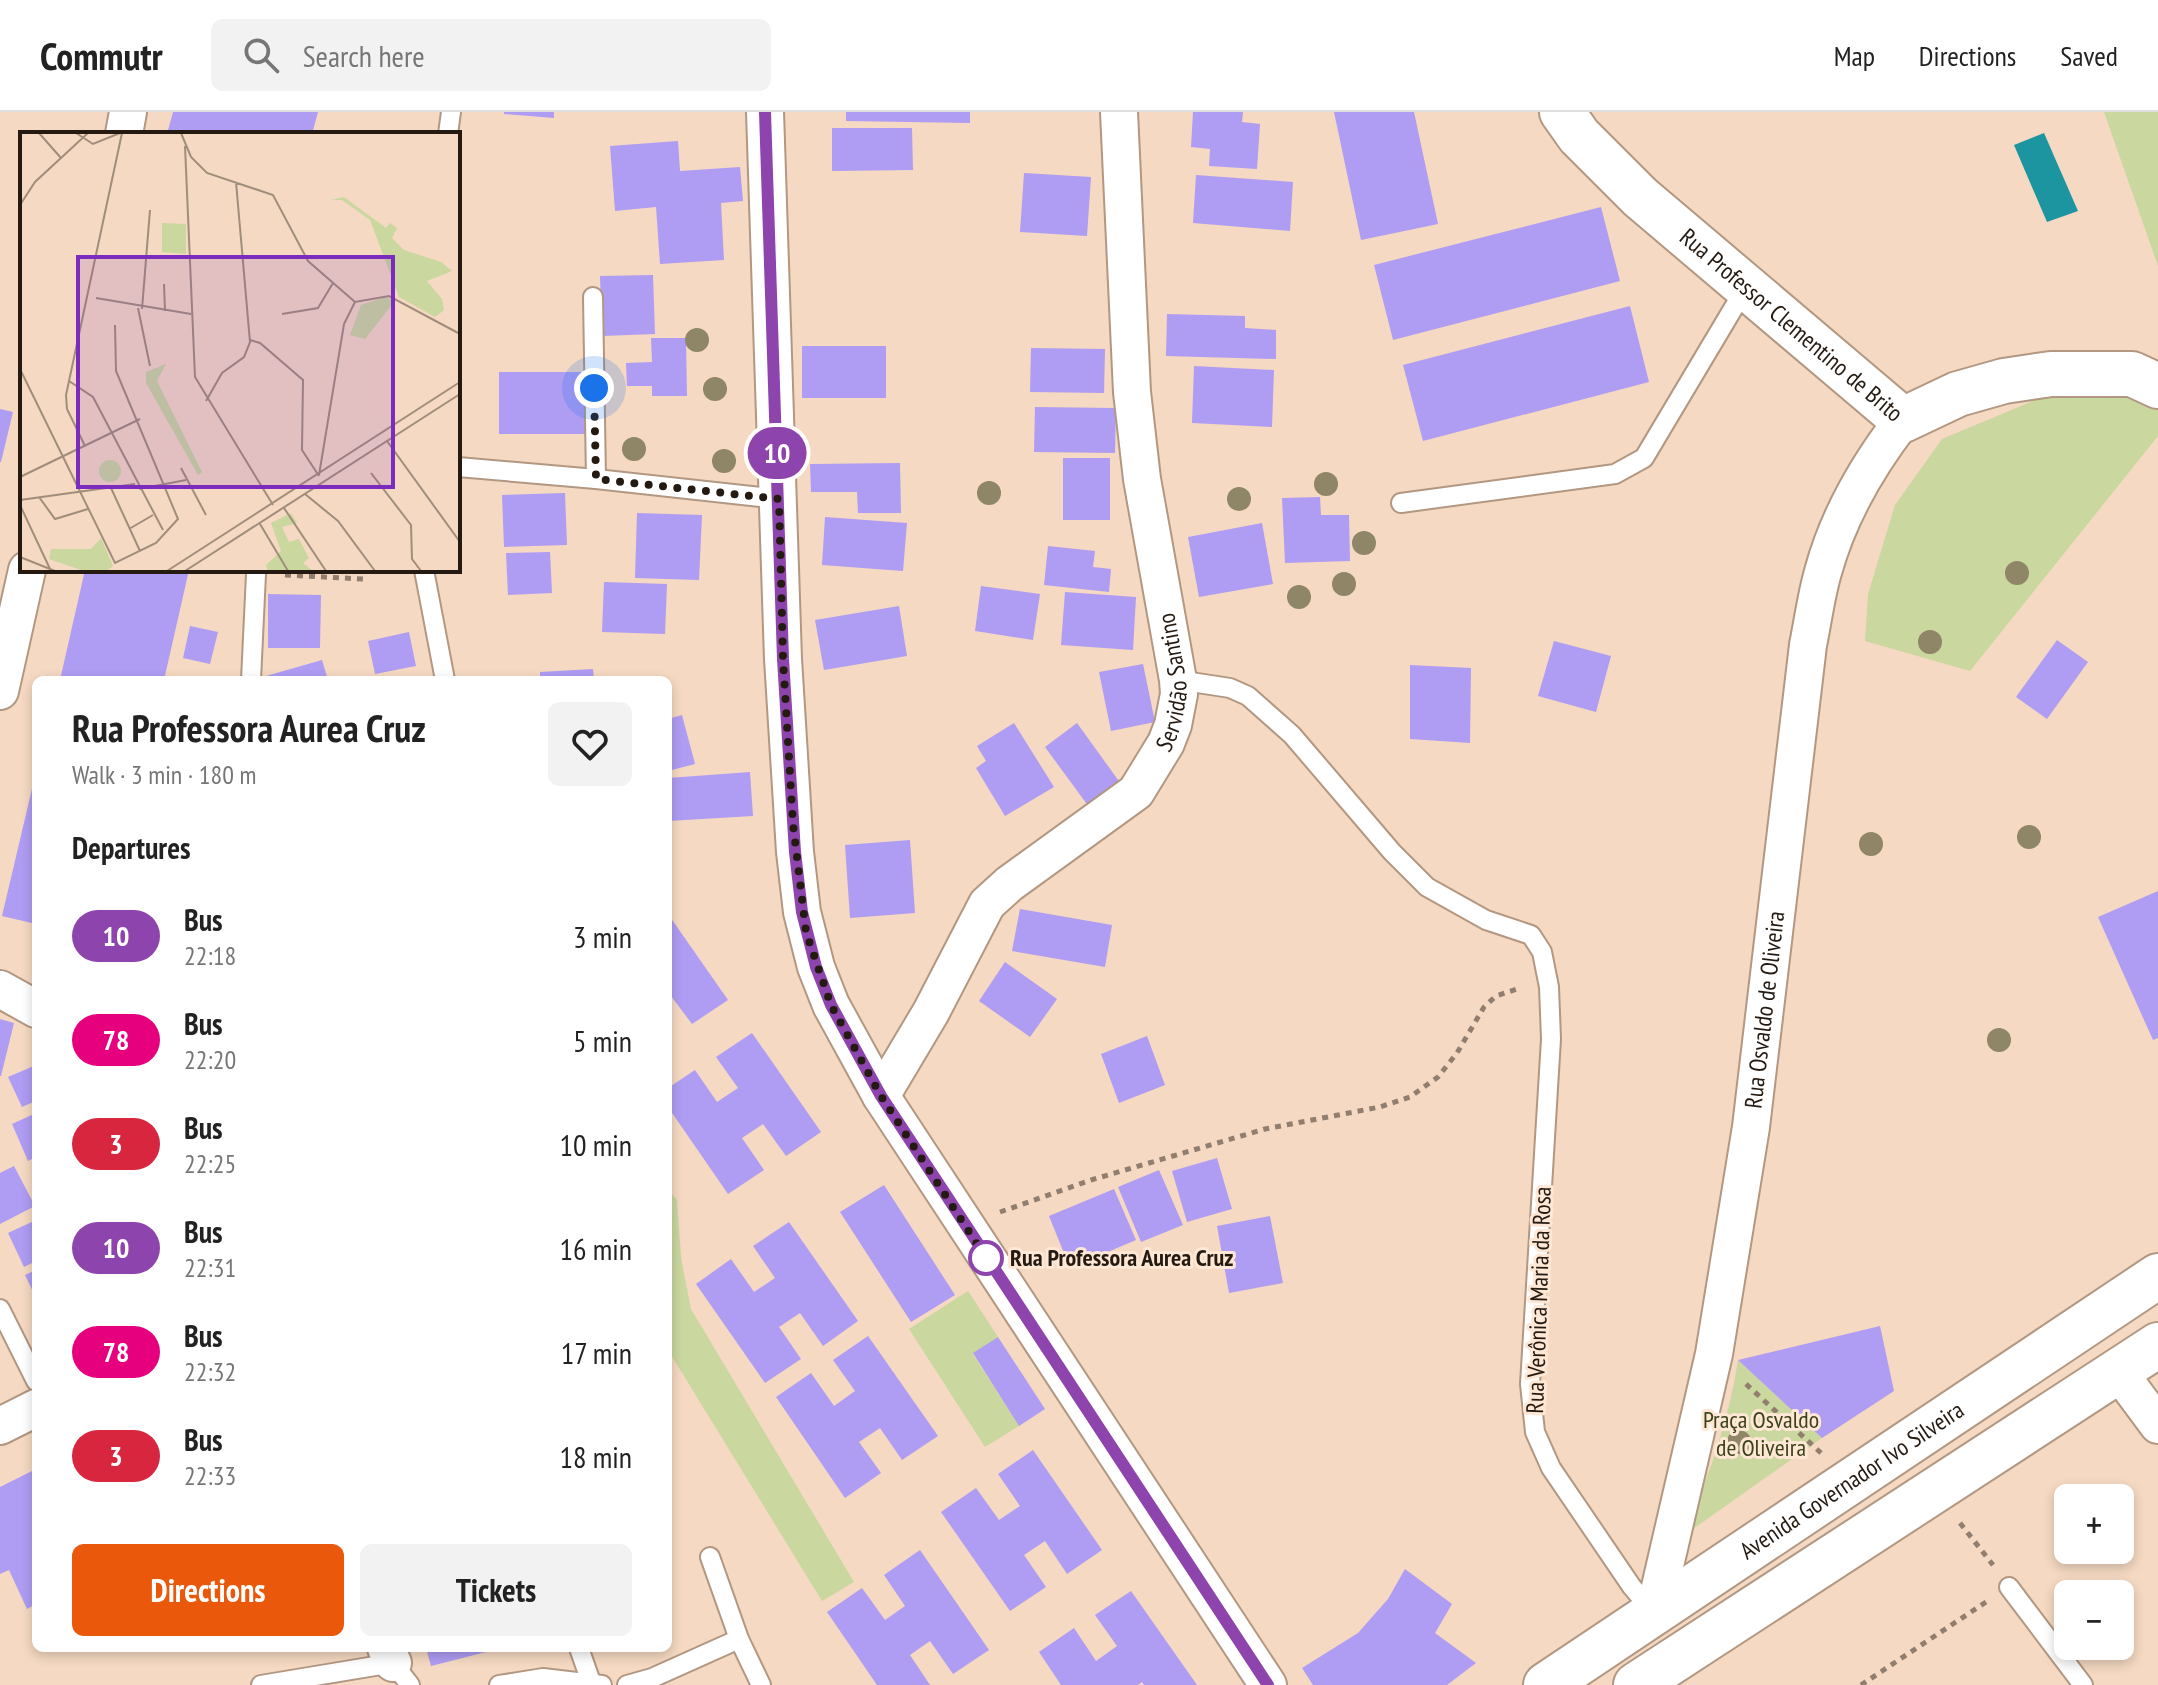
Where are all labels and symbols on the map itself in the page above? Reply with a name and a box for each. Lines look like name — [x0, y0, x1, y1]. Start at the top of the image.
inset map — [20, 132, 460, 572]
street label: Rua Professor Clementino de Brito — [1673, 221, 1910, 428]
your location — [574, 368, 614, 408]
line badge: 10 — [741, 427, 813, 479]
street label: Servidão Santino — [1148, 611, 1194, 757]
street label: Rua Osvaldo de Oliveira — [1737, 909, 1791, 1110]
street label: Rua Verônica Maria da Rosa — [1519, 1186, 1558, 1414]
marker: Rua Professora Aurea Cruz — [969, 1241, 1003, 1275]
place label: Rua Professora Aurea Cruz — [1010, 1242, 1233, 1273]
street label: Avenida Governador Ivo Silveira — [1734, 1394, 1970, 1566]
park label: Praça Osvaldo de Oliveira — [1703, 1404, 1819, 1463]

